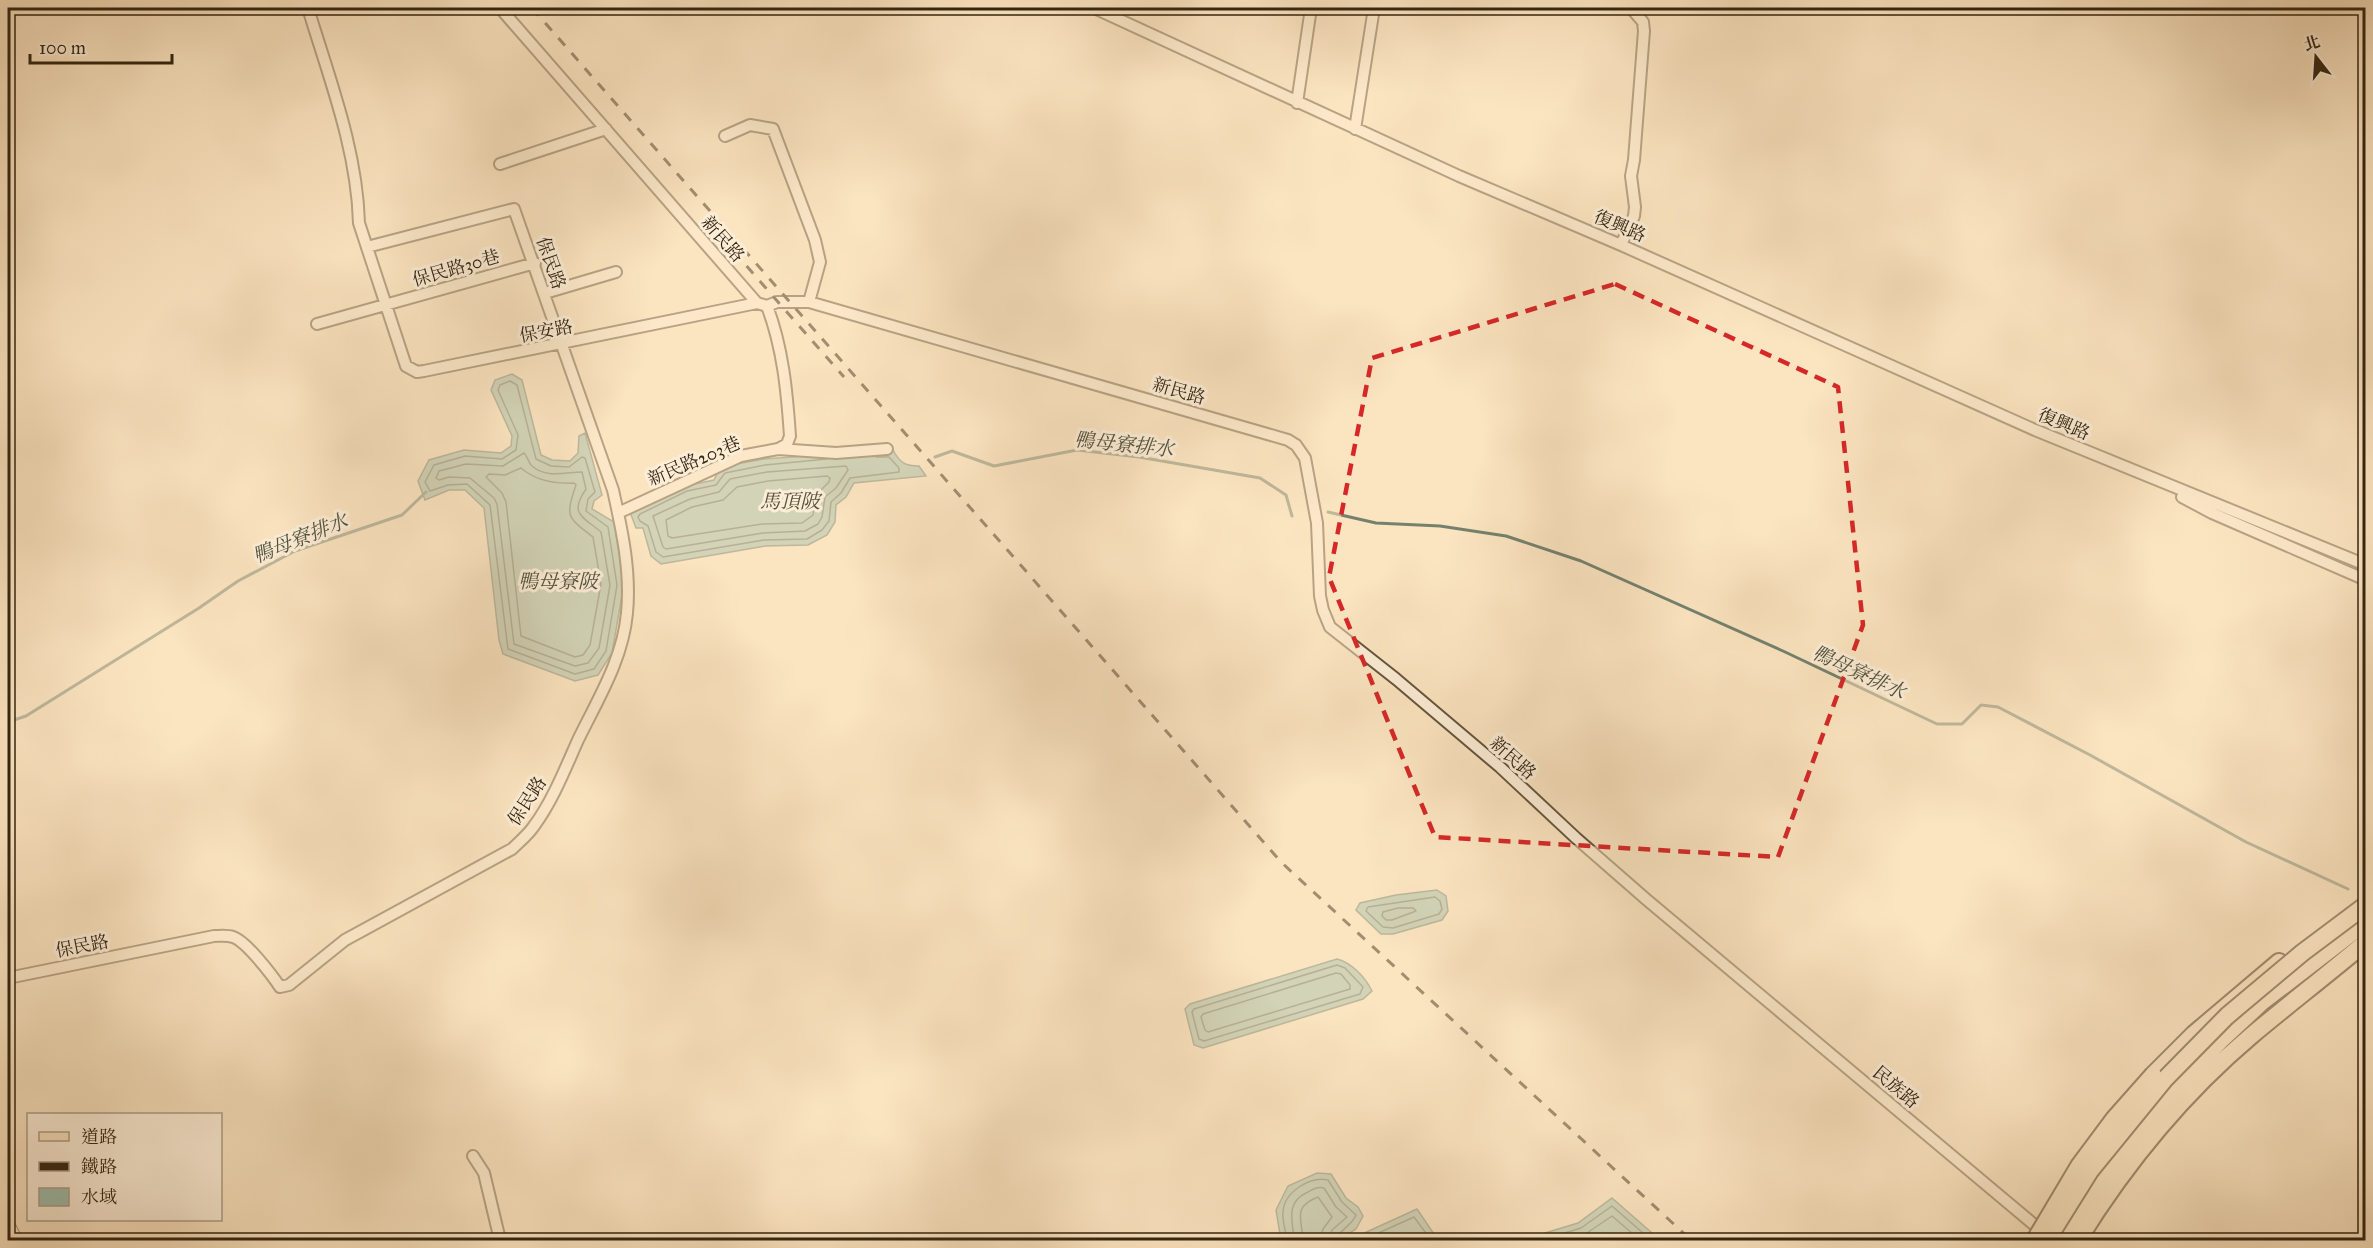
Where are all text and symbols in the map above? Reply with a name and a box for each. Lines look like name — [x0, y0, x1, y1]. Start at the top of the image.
scale bar — [30, 27, 172, 65]
north arrow — [2286, 27, 2346, 87]
text: 北 — [2301, 32, 2322, 55]
text: 100 m — [39, 37, 86, 59]
street label: 復興路 — [1591, 205, 1649, 247]
street label: 新民路 — [697, 211, 749, 267]
street label: 保民路 — [532, 234, 570, 292]
street label: 保民路30巷 — [410, 245, 502, 291]
street label: 保安路 — [517, 315, 575, 347]
street label: 新民路 — [1150, 373, 1208, 409]
street label: 復興路 — [2035, 403, 2093, 445]
water label: 鴨母寮排水 — [1073, 427, 1177, 461]
street label: 新民路203巷 — [644, 432, 744, 490]
water label: 馬頂陂 — [760, 489, 823, 513]
water label: 鴨母寮排水 — [249, 507, 353, 568]
water label: 鴨母寮陂 — [518, 569, 601, 593]
water label: 鴨母寮排水 — [1809, 640, 1911, 705]
street label: 新民路 — [1486, 732, 1540, 784]
street label: 保民路 — [503, 772, 551, 830]
street label: 保民路 — [53, 930, 111, 962]
street label: 民族路 — [1868, 1061, 1924, 1113]
legend — [27, 1113, 222, 1221]
text: 道路 — [81, 1126, 117, 1148]
text: 鐵路 — [81, 1156, 117, 1178]
text: 水域 — [81, 1186, 117, 1208]

